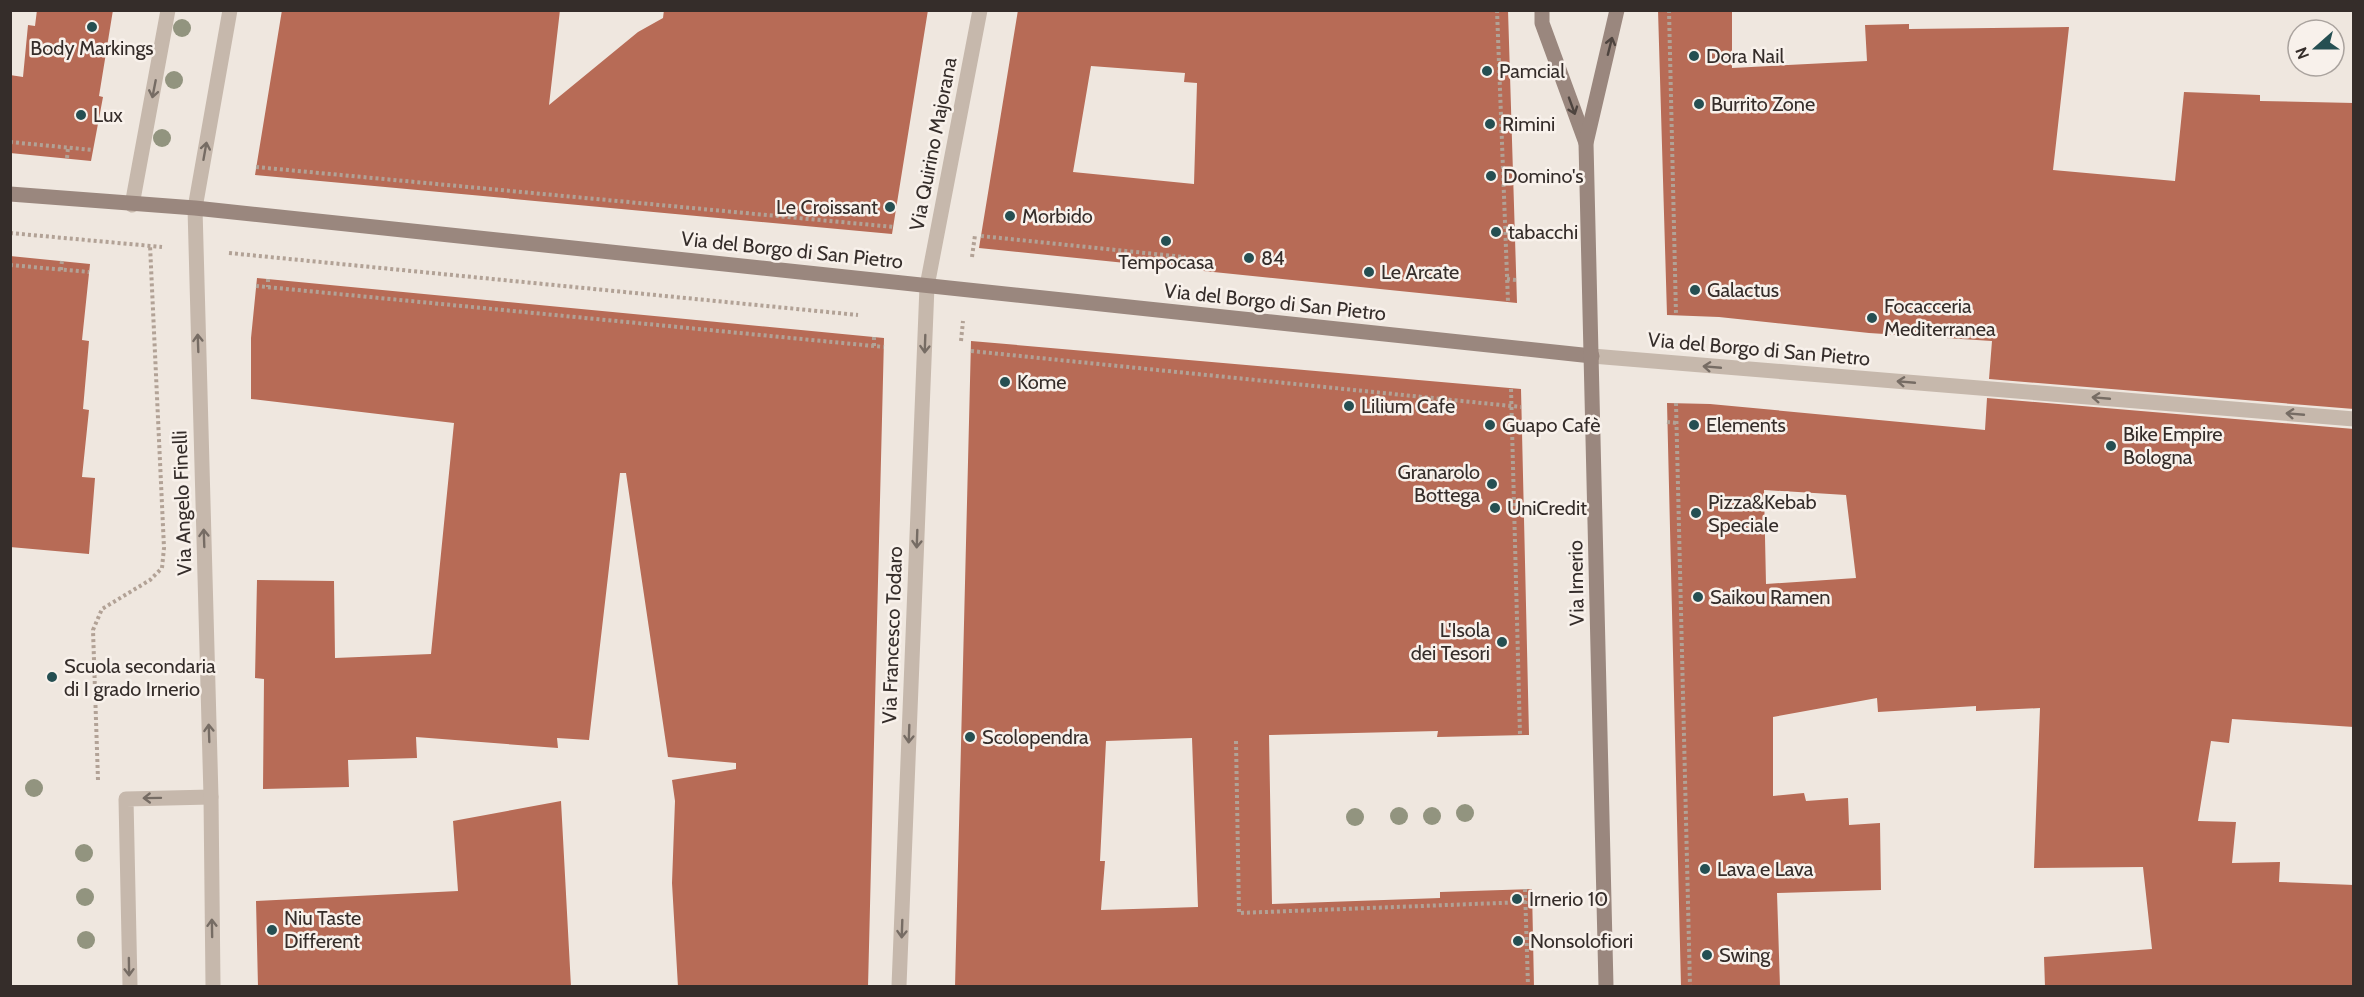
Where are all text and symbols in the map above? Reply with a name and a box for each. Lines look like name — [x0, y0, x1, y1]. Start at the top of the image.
north arrow — [2286, 18, 2346, 78]
marker: Body Markings — [85, 20, 99, 34]
place label: Body Markings — [30, 36, 154, 60]
one-way arrow — [1604, 36, 1616, 55]
place label: Dora Nail — [1706, 44, 1784, 68]
text: N — [2292, 45, 2313, 62]
marker: Dora Nail — [1687, 49, 1701, 63]
street label: Via Quirino Majorana — [904, 55, 962, 233]
place label: Pamcial — [1499, 59, 1565, 83]
marker: Pamcial — [1480, 64, 1494, 78]
one-way arrow — [148, 78, 159, 98]
place label: Burrito Zone — [1711, 92, 1815, 116]
one-way arrow — [1568, 96, 1579, 114]
marker: Burrito Zone — [1692, 97, 1706, 111]
place label: Lux — [93, 103, 123, 127]
marker: Lux — [74, 108, 88, 122]
place label: Rimini — [1502, 112, 1555, 136]
marker: Rimini — [1483, 117, 1497, 131]
one-way arrow — [199, 141, 210, 161]
place label: Domino's — [1503, 164, 1583, 188]
marker: Domino's — [1484, 169, 1498, 183]
place label: Le Croissant — [776, 195, 878, 219]
marker: Le Croissant — [883, 200, 897, 214]
place label: Morbido — [1022, 204, 1093, 228]
marker: Morbido — [1003, 209, 1017, 223]
place label: tabacchi — [1508, 220, 1578, 244]
marker: tabacchi — [1489, 225, 1503, 239]
street label: Via del Borgo di San Pietro — [680, 226, 904, 274]
marker: Tempocasa — [1159, 234, 1173, 248]
place label: 84 — [1261, 246, 1285, 270]
place label: Tempocasa — [1118, 250, 1214, 274]
marker: 84 — [1242, 251, 1256, 265]
place label: Le Arcate — [1381, 260, 1459, 284]
marker: Le Arcate — [1362, 265, 1376, 279]
street label: Via del Borgo di San Pietro — [1163, 278, 1387, 326]
place label: Galactus — [1707, 278, 1779, 302]
marker: Galactus — [1688, 283, 1702, 297]
place label: Focacceria Mediterranea — [1884, 294, 1996, 341]
marker: Focacceria Mediterranea — [1865, 311, 1879, 325]
street label: Via del Borgo di San Pietro — [1647, 327, 1871, 371]
one-way arrow — [193, 334, 204, 354]
one-way arrow — [920, 334, 931, 354]
one-way arrow — [1703, 361, 1723, 372]
place label: Kome — [1017, 370, 1066, 394]
marker: Kome — [998, 375, 1012, 389]
one-way arrow — [1897, 376, 1917, 387]
one-way arrow — [2091, 392, 2111, 403]
place label: Lilium Cafe — [1361, 394, 1455, 418]
marker: Lilium Cafe — [1342, 399, 1356, 413]
one-way arrow — [2286, 408, 2306, 419]
place label: Guapo Cafè — [1502, 413, 1601, 437]
place label: Elements — [1706, 413, 1786, 437]
marker: Guapo Cafè — [1483, 418, 1497, 432]
marker: Elements — [1687, 418, 1701, 432]
place label: Bike Empire Bologna — [2123, 422, 2222, 469]
street label: Via Angelo Finelli — [167, 430, 197, 576]
marker: Bike Empire Bologna — [2104, 439, 2118, 453]
place label: Granarolo Bottega — [1397, 460, 1480, 507]
marker: Granarolo Bottega — [1485, 477, 1499, 491]
place label: Pizza&Kebab Speciale — [1708, 490, 1817, 537]
place label: UniCredit — [1507, 496, 1587, 520]
marker: UniCredit — [1488, 501, 1502, 515]
marker: Pizza&Kebab Speciale — [1689, 506, 1703, 520]
one-way arrow — [198, 529, 209, 549]
one-way arrow — [912, 529, 923, 549]
street label: Via Irnerio — [1563, 540, 1589, 626]
street label: Via Francesco Todaro — [877, 546, 907, 724]
place label: Saikou Ramen — [1710, 585, 1831, 609]
marker: Saikou Ramen — [1691, 590, 1705, 604]
place label: L'Isola dei Tesori — [1411, 618, 1490, 665]
marker: L'Isola dei Tesori — [1495, 635, 1509, 649]
place label: Scuola secondaria di I grado Irnerio — [64, 654, 216, 701]
marker: Scuola secondaria di I grado Irnerio — [45, 670, 59, 684]
one-way arrow — [203, 724, 215, 744]
one-way arrow — [904, 724, 915, 744]
place label: Scolopendra — [982, 725, 1089, 749]
marker: Scolopendra — [963, 730, 977, 744]
one-way arrow — [143, 792, 163, 804]
place label: Lava e Lava — [1717, 857, 1814, 881]
marker: Lava e Lava — [1698, 862, 1712, 876]
place label: Irnerio 10 — [1529, 887, 1608, 911]
marker: Irnerio 10 — [1510, 892, 1524, 906]
place label: Niu Taste Different — [284, 906, 361, 953]
one-way arrow — [896, 918, 907, 938]
one-way arrow — [206, 919, 218, 939]
marker: Niu Taste Different — [265, 923, 279, 937]
place label: Nonsolofiori — [1530, 929, 1633, 953]
marker: Nonsolofiori — [1511, 934, 1525, 948]
place label: Swing — [1719, 943, 1771, 967]
marker: Swing — [1700, 948, 1714, 962]
one-way arrow — [123, 957, 135, 977]

